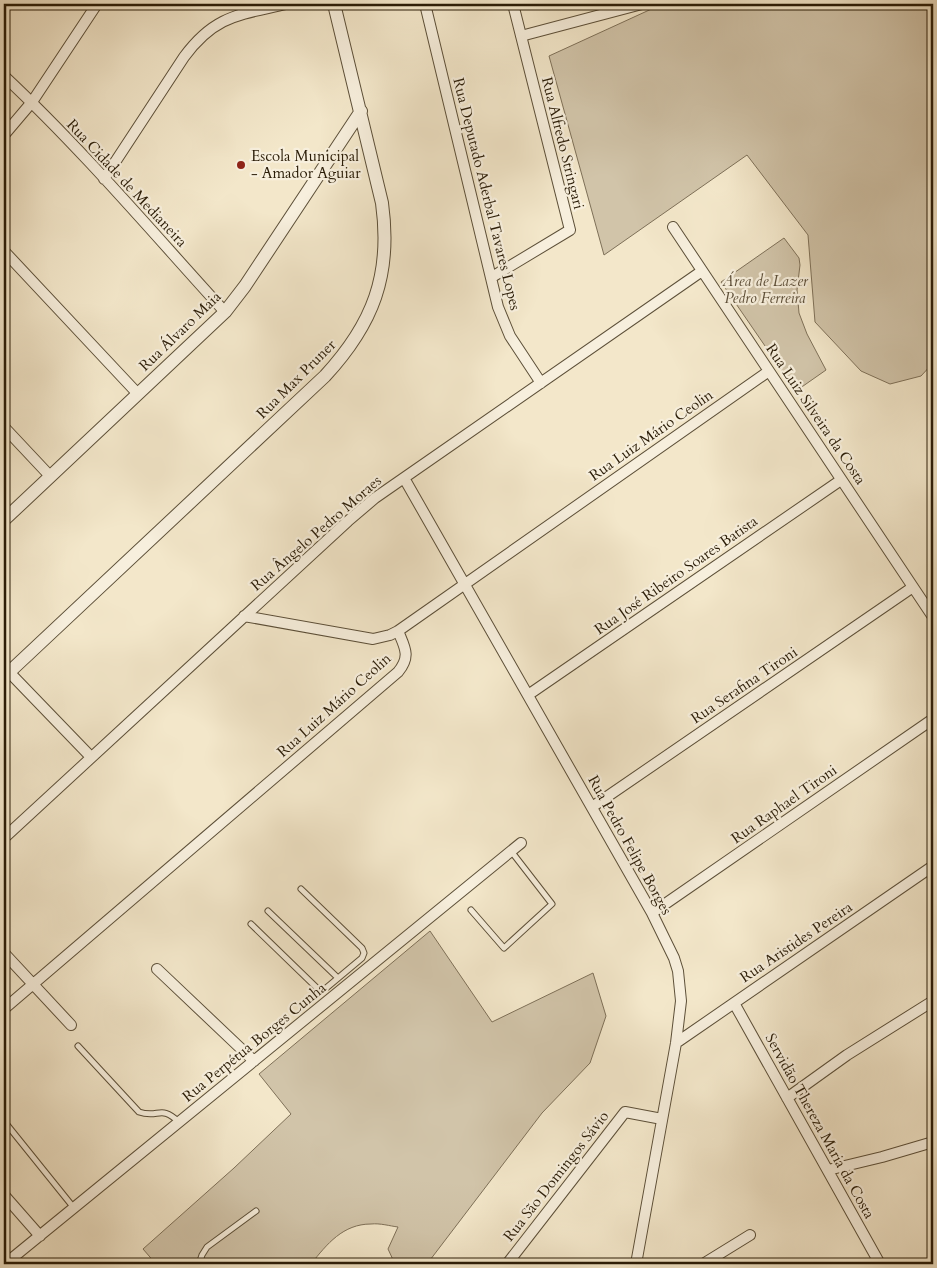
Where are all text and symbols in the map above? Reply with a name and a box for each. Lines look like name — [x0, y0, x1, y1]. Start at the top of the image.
street label: Rua Alfredo Stringari — [537, 75, 589, 211]
street label: Rua Deputado Aderbal Tavares Lopes — [448, 76, 526, 312]
street label: Rua Cidade de Medianeira — [62, 115, 192, 252]
place label: Escola Municipal - Amador Aguiar — [251, 146, 361, 183]
marker: Escola Municipal - Amador Aguiar — [235, 159, 247, 171]
park label: Área de Lazer Pedro Ferreira — [721, 271, 809, 308]
street label: Rua Álvaro Maia — [135, 286, 226, 375]
street label: Rua Max Pruner — [252, 335, 340, 423]
street label: Rua Luiz Silveira da Costa — [761, 340, 871, 489]
street label: Rua Luiz Mário Ceolin — [585, 384, 717, 485]
street label: Rua Ângelo Pedro Moraes — [246, 470, 386, 595]
street label: Rua José Ribeiro Soares Batista — [590, 511, 762, 639]
street label: Rua Serafina Tironi — [687, 642, 801, 728]
street label: Rua Luiz Mário Ceolin — [273, 648, 396, 762]
street label: Rua Raphael Tironi — [727, 760, 841, 848]
street label: Rua Pedro Felipe Borges — [583, 772, 677, 918]
street label: Rua Aristides Pereira — [736, 897, 857, 987]
street label: Rua Perpétua Borges Cunha — [178, 977, 330, 1106]
street label: Servidão Thereza Maria da Costa — [761, 1030, 880, 1223]
street label: Rua São Domingos Sávio — [499, 1107, 613, 1245]

